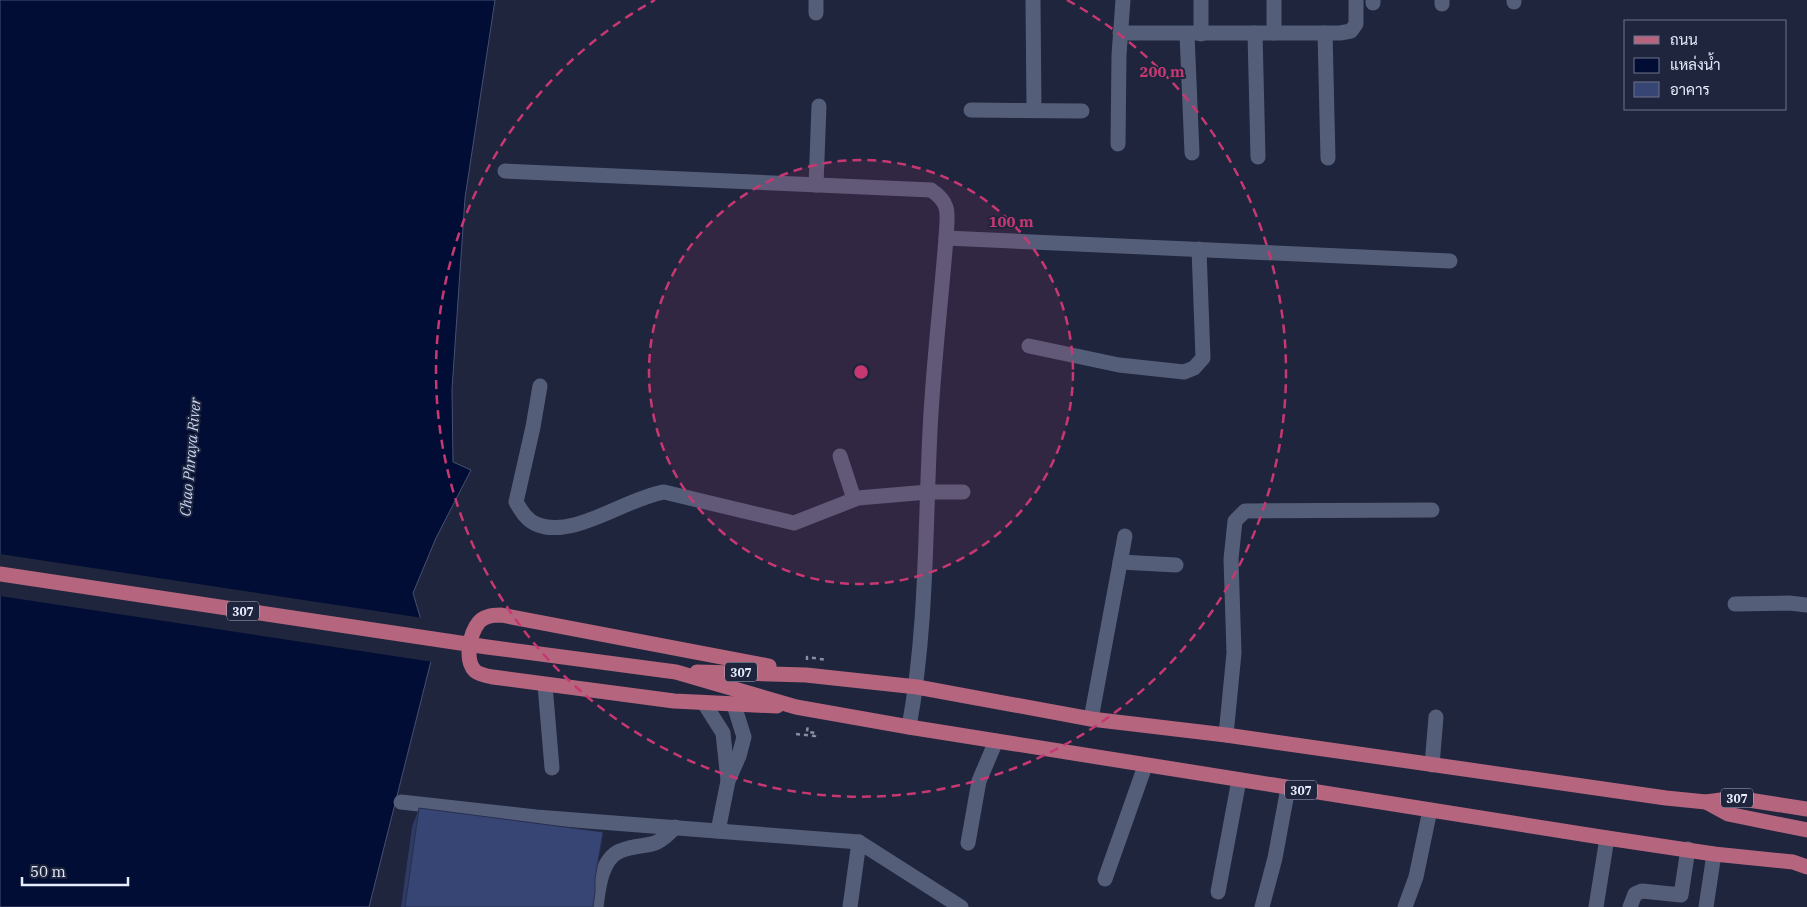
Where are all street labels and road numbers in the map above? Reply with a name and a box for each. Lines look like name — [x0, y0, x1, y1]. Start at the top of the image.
road number: 307 — [227, 602, 259, 620]
road number: 307 — [725, 662, 757, 682]
road number: 307 — [1285, 780, 1317, 800]
road number: 307 — [1721, 788, 1753, 808]

